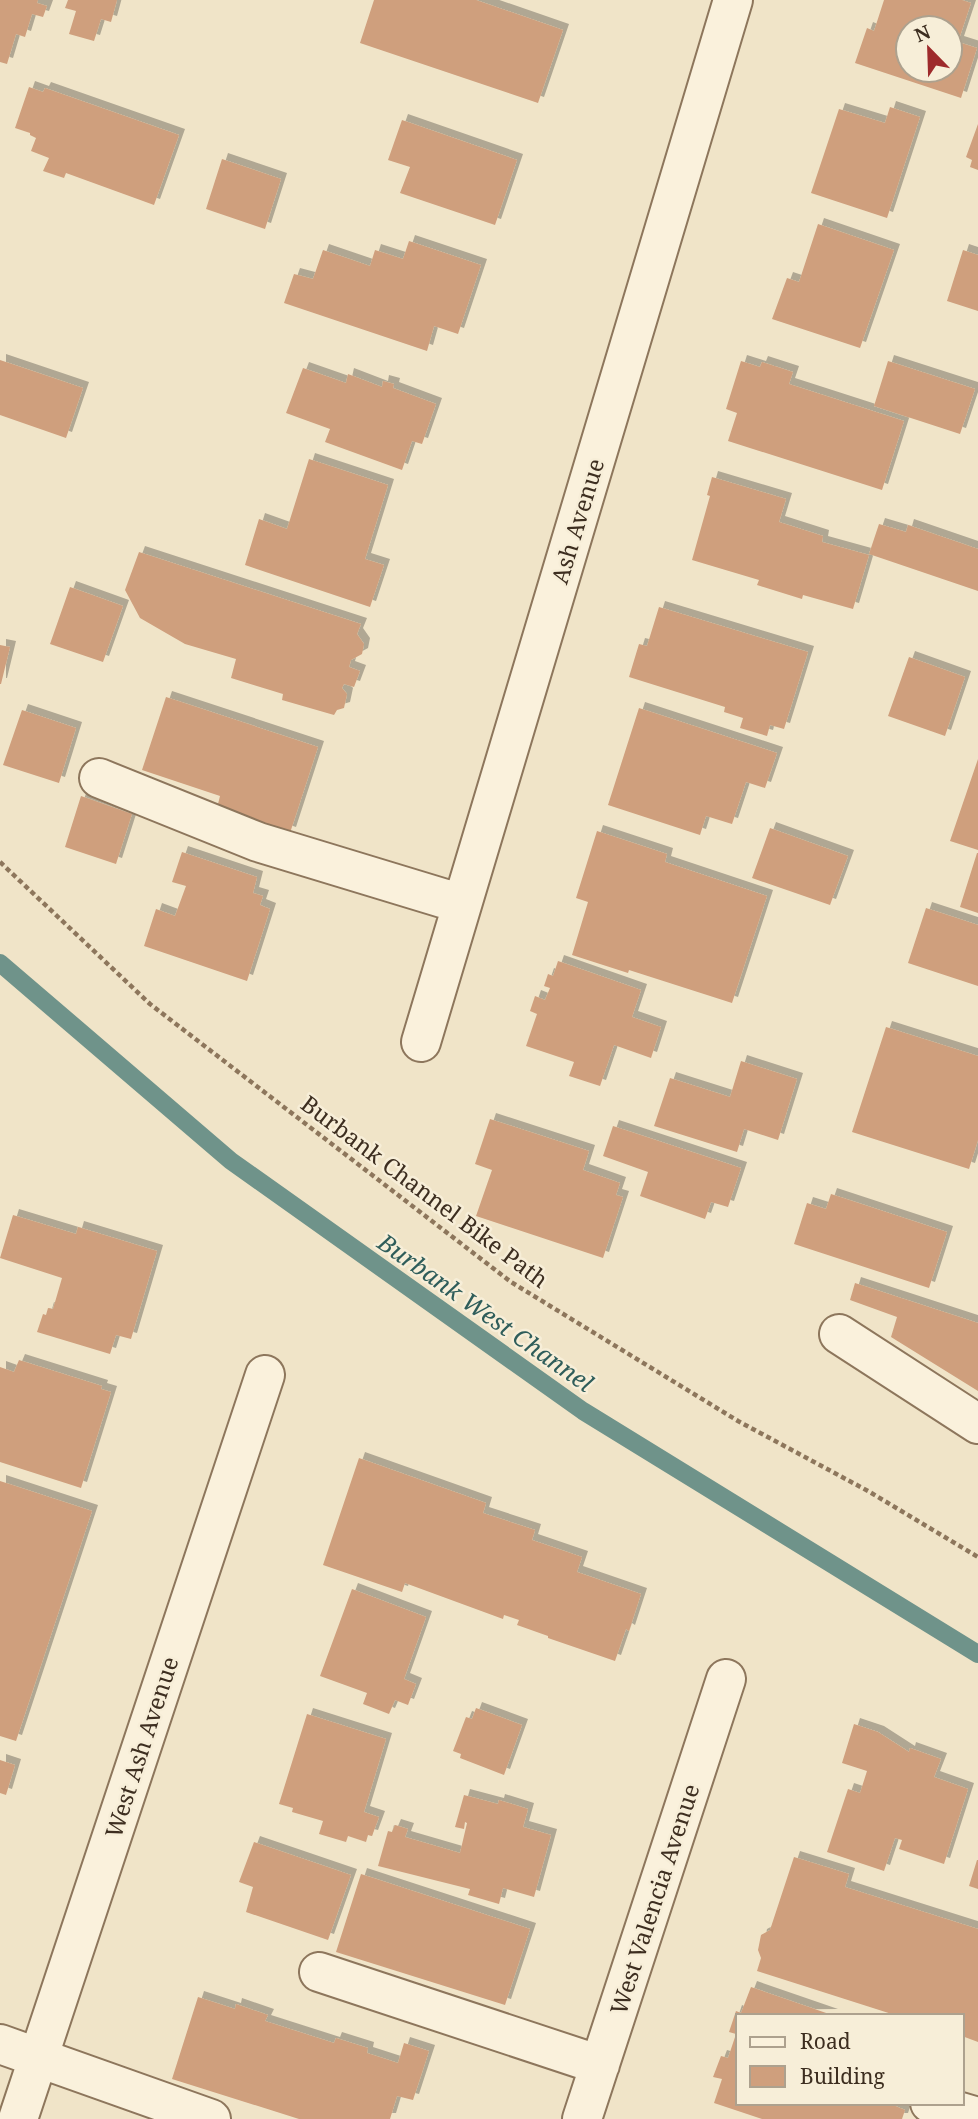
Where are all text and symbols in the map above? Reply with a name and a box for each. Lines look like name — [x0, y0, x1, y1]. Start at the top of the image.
north arrow — [894, 14, 964, 84]
text: N — [910, 18, 934, 48]
street label: Ash Avenue — [543, 454, 611, 588]
street label: Burbank Channel Bike Path — [295, 1087, 555, 1295]
water label: Burbank West Channel — [371, 1225, 601, 1399]
street label: West Ash Avenue — [97, 1652, 185, 1842]
street label: West Valencia Avenue — [602, 1780, 706, 2018]
legend — [736, 2014, 964, 2105]
text: Road — [800, 2027, 851, 2055]
text: Building — [800, 2062, 885, 2090]

